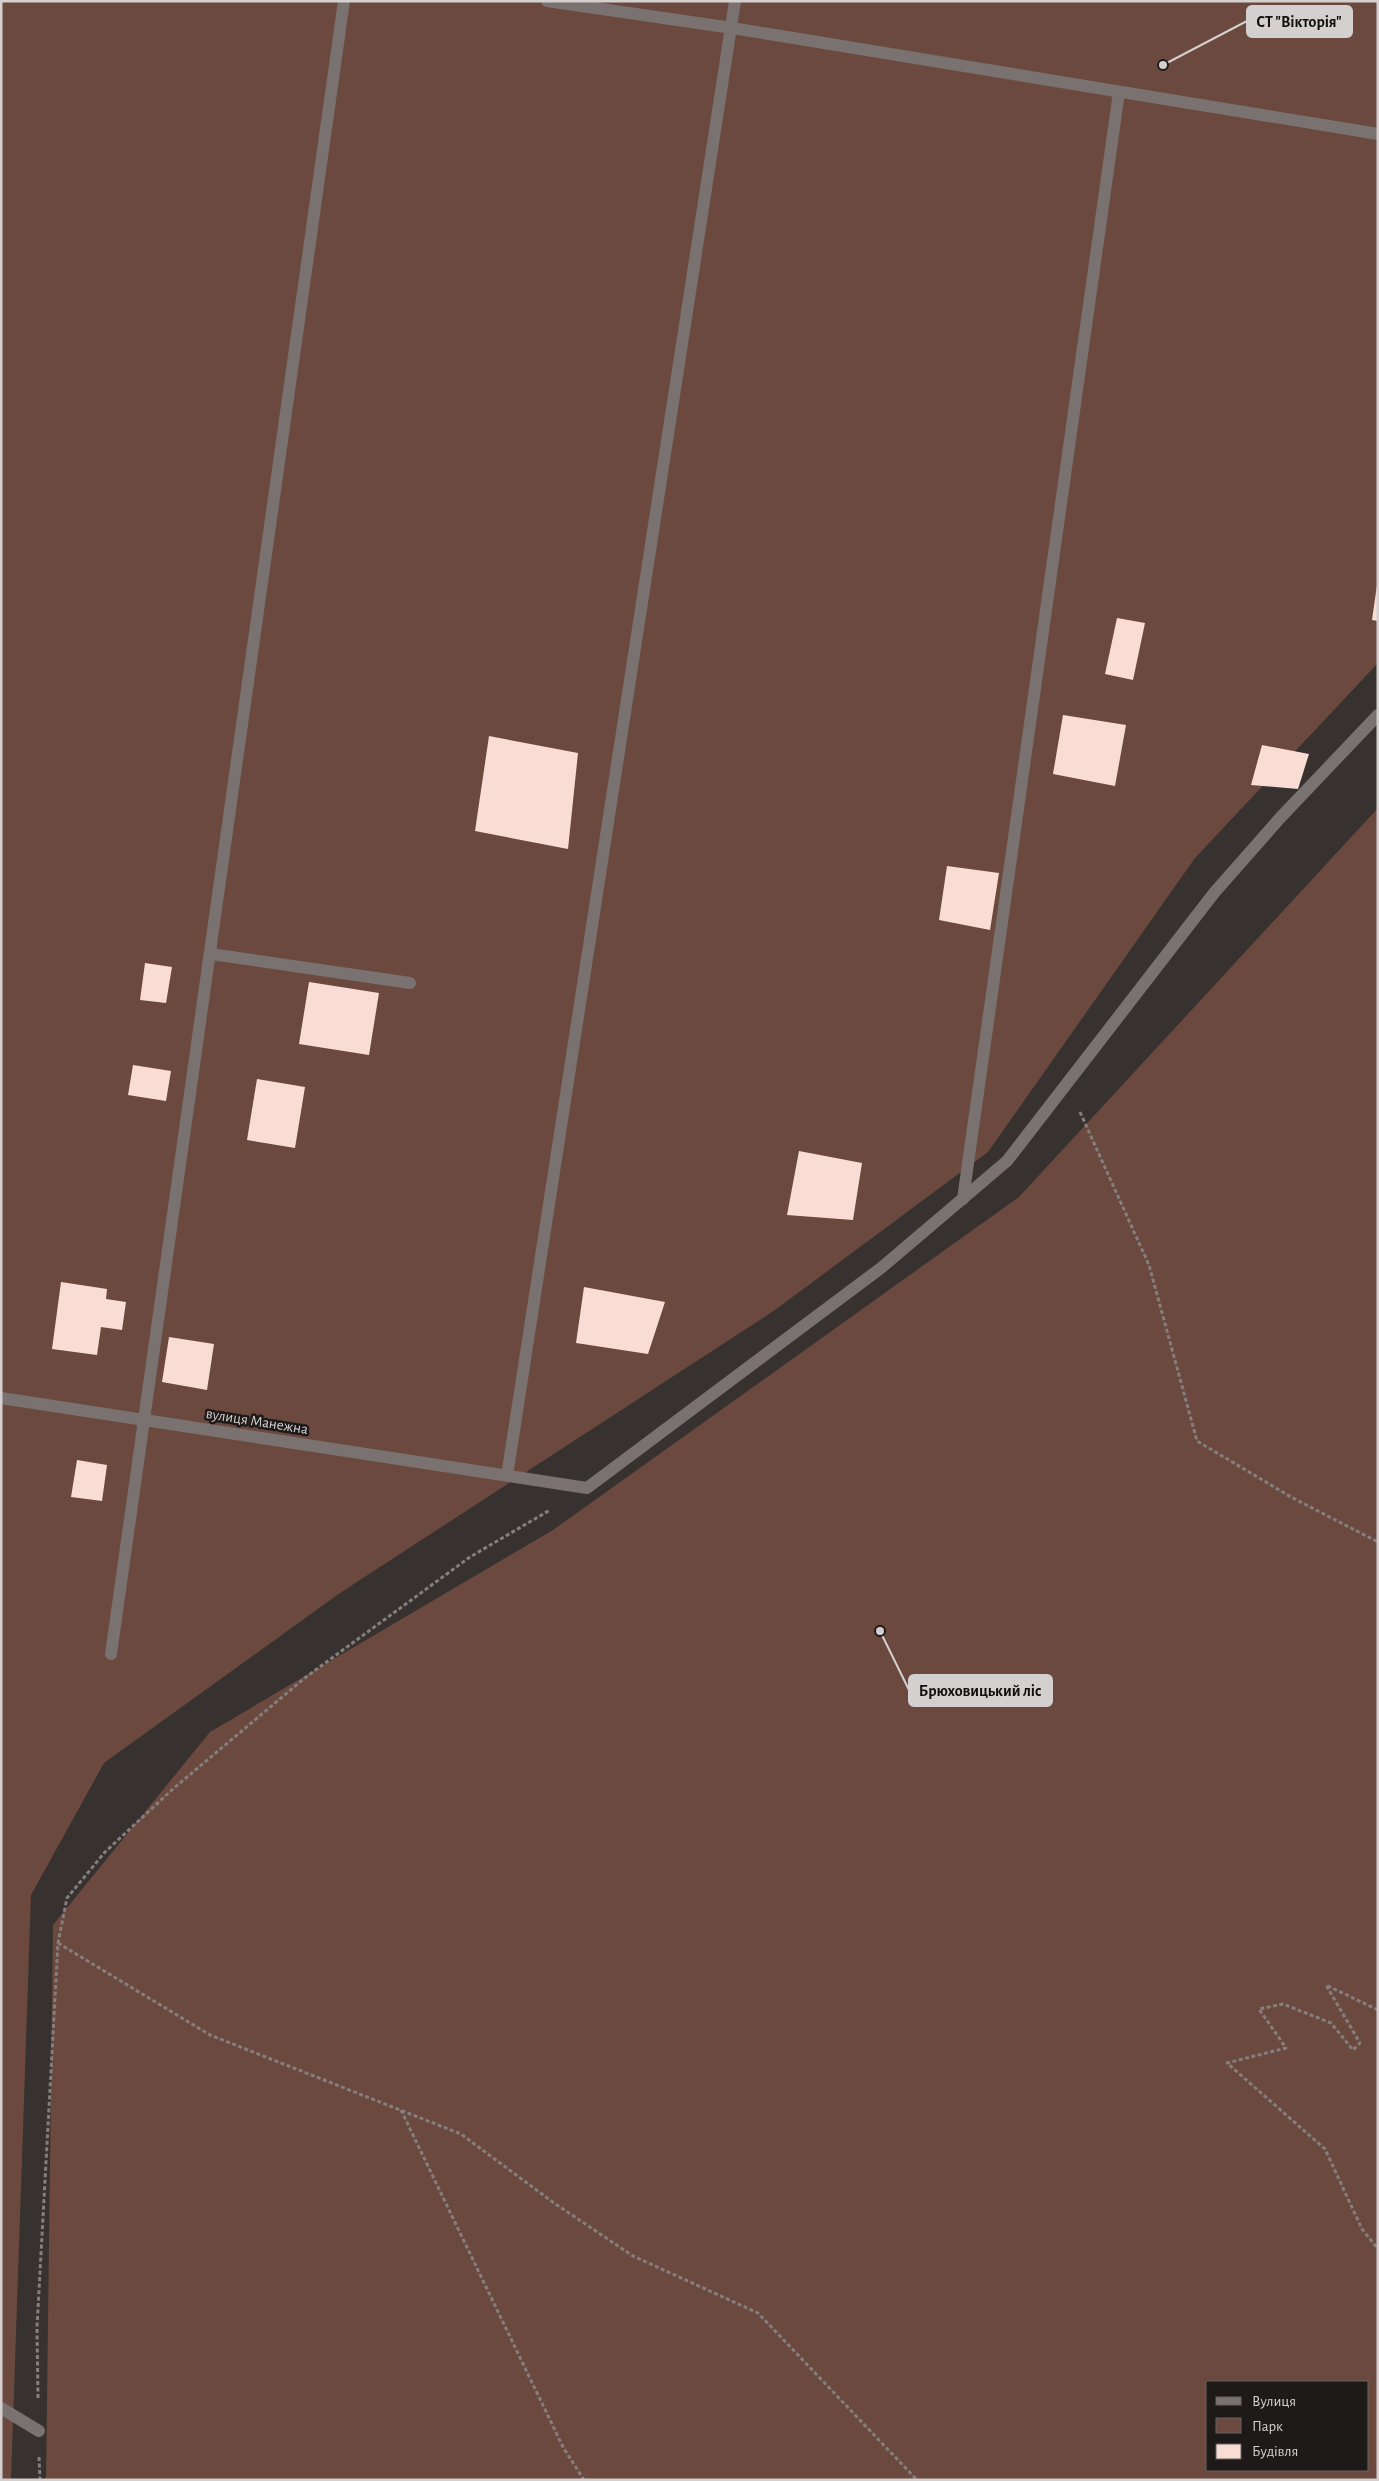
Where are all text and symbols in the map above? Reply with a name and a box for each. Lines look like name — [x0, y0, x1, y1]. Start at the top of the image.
callout: СТ "Вікторія" — [1247, 6, 1352, 37]
text: СТ "Вікторія" — [1256, 14, 1342, 30]
street label: вулиця Манежна — [205, 1406, 309, 1437]
callout: Брюховицький ліс — [909, 1675, 1052, 1706]
text: Брюховицький ліс — [919, 1683, 1041, 1699]
legend — [1206, 2381, 1369, 2471]
text: Вулиця — [1252, 2394, 1296, 2409]
text: Парк — [1252, 2419, 1283, 2434]
text: Будівля — [1252, 2444, 1298, 2459]

